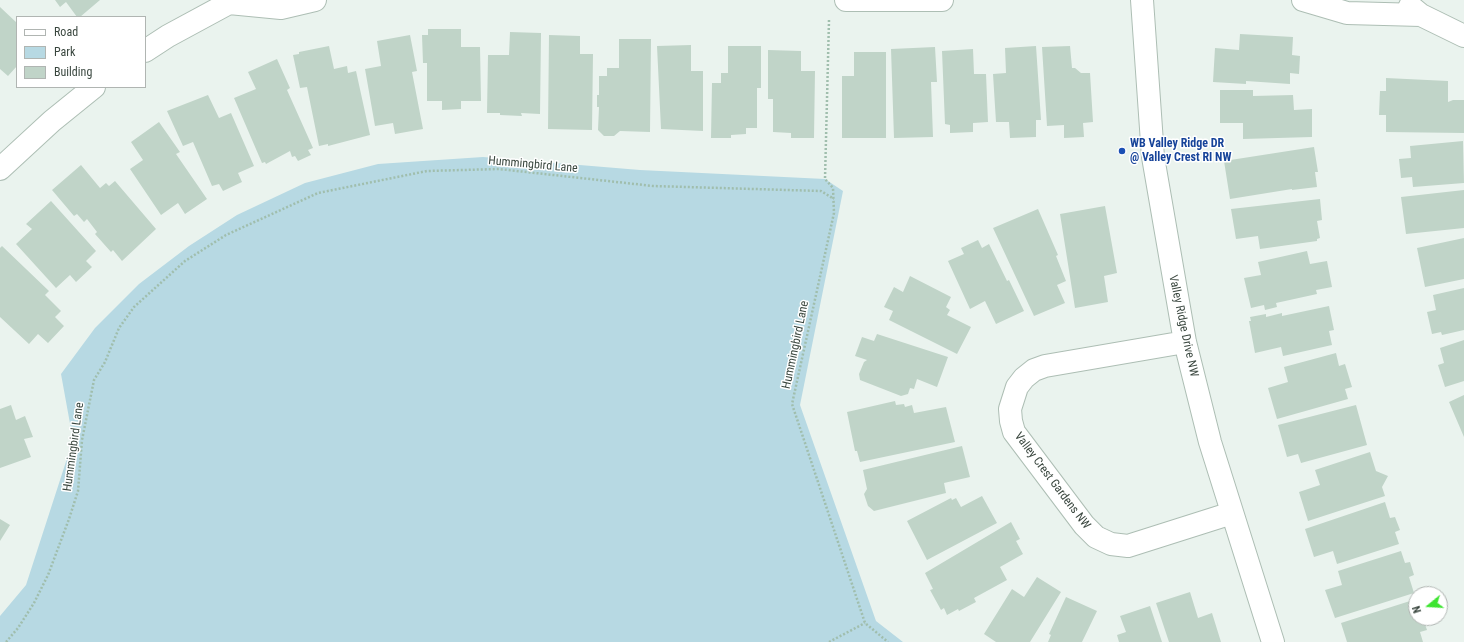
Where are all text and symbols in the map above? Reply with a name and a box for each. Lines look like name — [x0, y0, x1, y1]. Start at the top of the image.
legend — [16, 16, 146, 88]
text: Road — [54, 25, 78, 39]
text: Park — [54, 45, 75, 59]
text: Building — [54, 65, 92, 79]
place label: WB Valley Ridge DR @ Valley Crest RI NW — [1130, 137, 1231, 165]
marker: WB Valley Ridge DR @ Valley Crest RI NW — [1117, 146, 1127, 156]
street label: Hummingbird Lane — [488, 154, 578, 176]
street label: Valley Ridge Drive NW — [1165, 274, 1201, 378]
street label: Hummingbird Lane — [780, 300, 812, 390]
street label: Hummingbird Lane — [61, 402, 87, 492]
street label: Valley Crest Gardens NW — [1011, 430, 1093, 532]
north arrow — [1408, 586, 1448, 626]
text: N — [1410, 604, 1424, 615]

